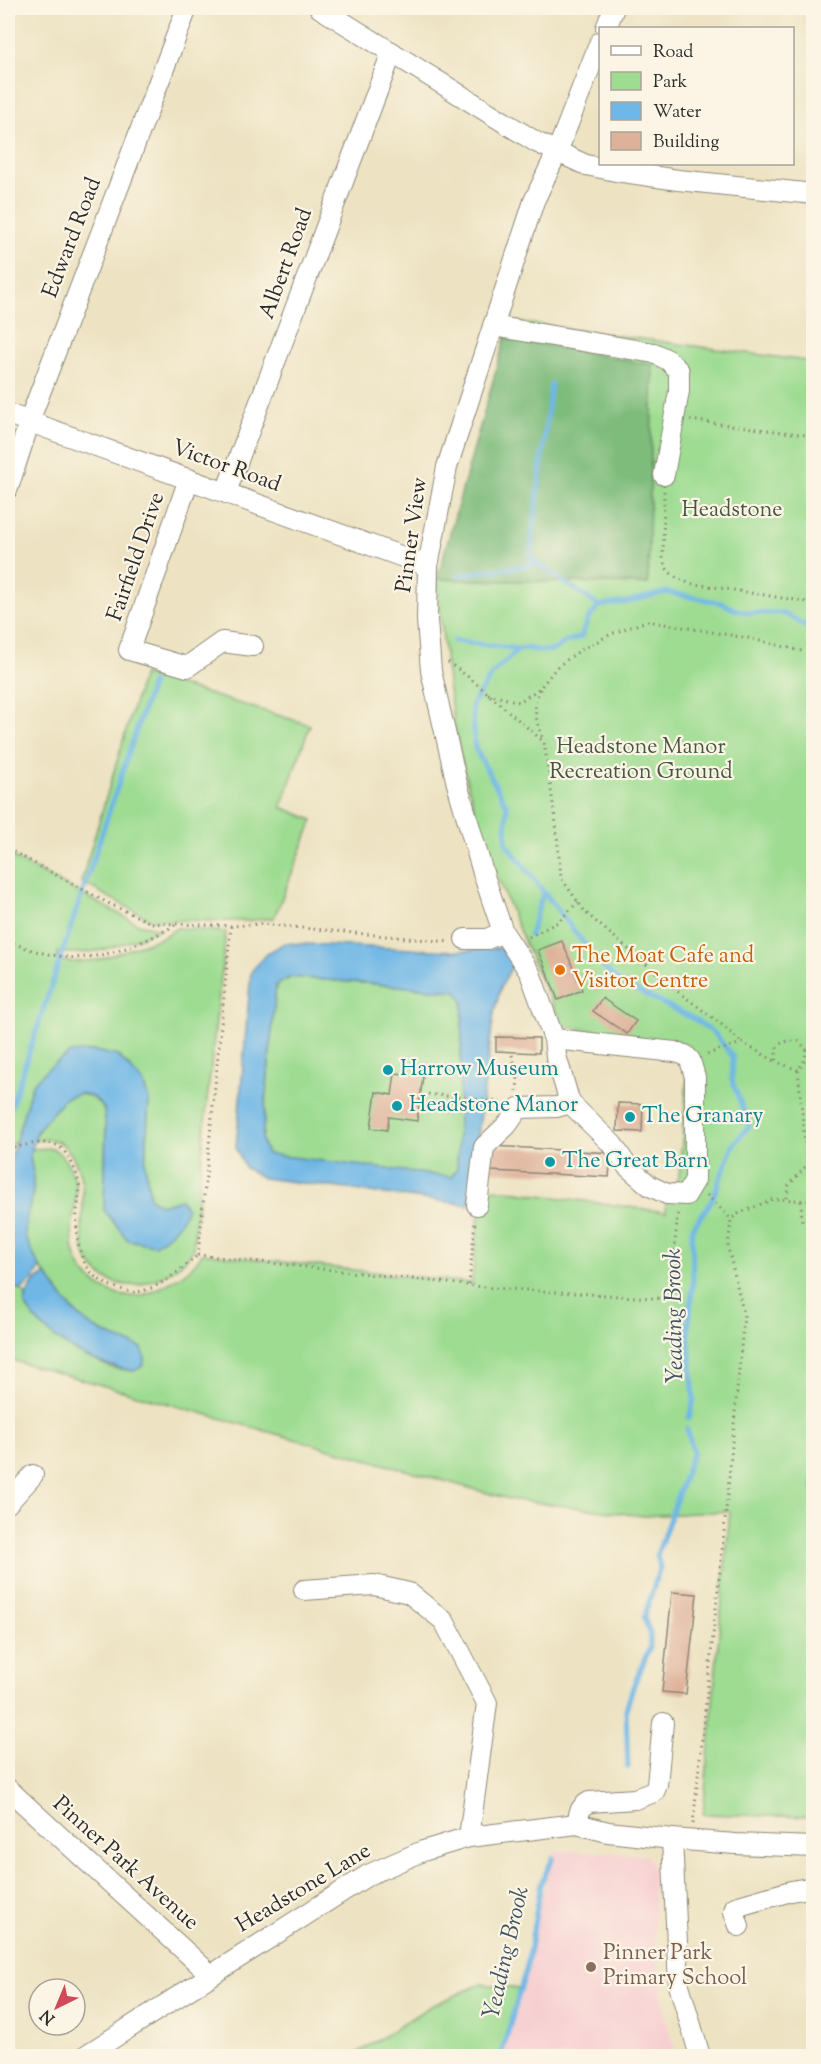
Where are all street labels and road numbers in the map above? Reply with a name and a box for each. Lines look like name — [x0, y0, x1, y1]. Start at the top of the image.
street label: Edward Road — [35, 173, 111, 303]
street label: Albert Road — [252, 204, 322, 324]
street label: Victor Road — [167, 432, 285, 502]
street label: Pinner View — [389, 475, 437, 595]
street label: Fairfield Drive — [100, 488, 174, 626]
street label: Pinner Park Avenue — [45, 1789, 205, 1939]
street label: Headstone Lane — [230, 1836, 378, 1942]

